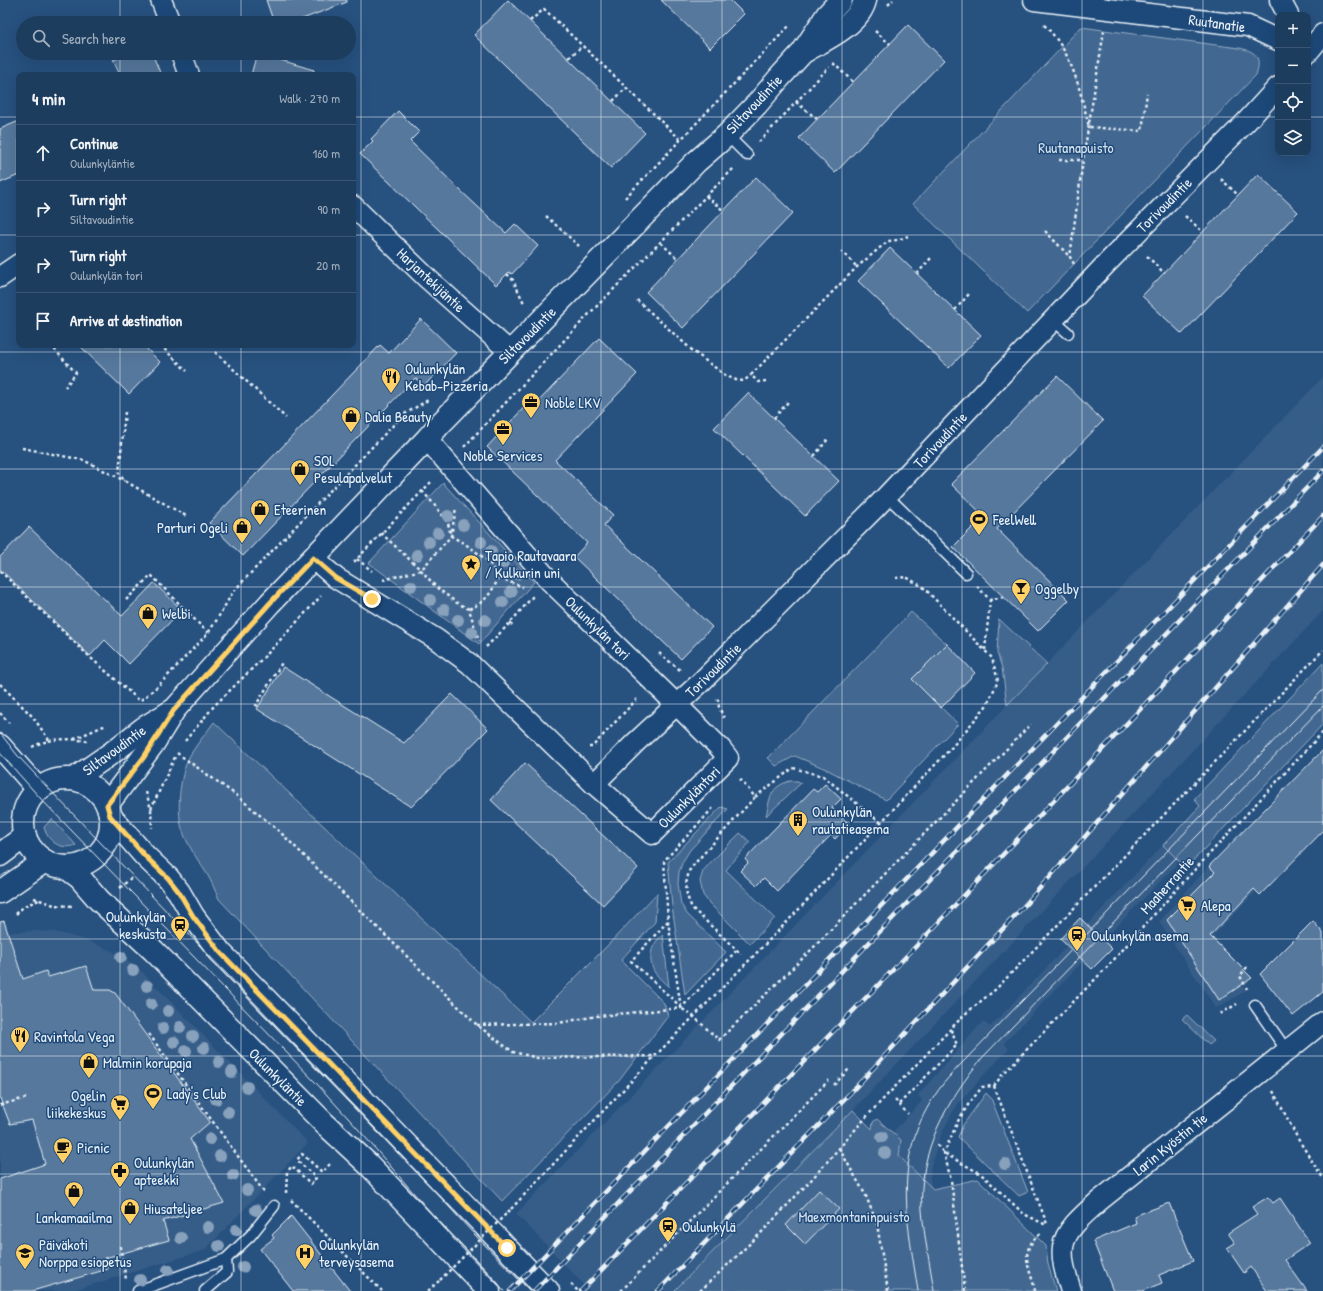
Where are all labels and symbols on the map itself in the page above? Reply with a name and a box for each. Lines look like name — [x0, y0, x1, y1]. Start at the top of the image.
street label: Ruutanatie — [1187, 9, 1247, 37]
street label: Siltavoudintie — [721, 70, 787, 138]
park label: Ruutanapuisto — [1038, 137, 1114, 158]
street label: Torivoudintie — [1132, 173, 1196, 237]
street label: Harjantekijäntie — [392, 243, 470, 317]
street label: Siltavoudintie — [493, 301, 561, 369]
place label: Oulunkylän Kebab-Pizzeria — [405, 358, 488, 396]
restaurant icon: Oulunkylän Kebab-Pizzeria — [380, 366, 402, 394]
office icon: Noble LKV — [520, 391, 542, 419]
place label: Noble LKV — [545, 392, 601, 413]
shop icon: Dalia Beauty — [340, 405, 362, 433]
place label: Dalia Beauty — [365, 406, 432, 427]
street label: Torivoudintie — [908, 407, 972, 473]
office icon: Noble Services — [492, 418, 514, 446]
place label: Noble Services — [463, 445, 543, 466]
place label: SOL Pesulapalvelut — [314, 450, 393, 488]
shop icon: SOL Pesulapalvelut — [289, 458, 311, 486]
shop icon: Eteerinen — [249, 498, 271, 526]
place label: Eteerinen — [274, 499, 327, 520]
sports icon: FeelWell — [968, 508, 990, 536]
place label: FeelWell — [992, 509, 1037, 530]
shop icon: Parturi Ogeli — [231, 516, 253, 544]
place label: Parturi Ogeli — [157, 517, 228, 538]
place label: Tapio Rautavaara / Kulkurin uni — [485, 545, 576, 583]
place icon: Tapio Rautavaara / Kulkurin uni — [460, 553, 482, 581]
bar icon: Oggelby — [1010, 577, 1032, 605]
place label: Oggelby — [1035, 578, 1079, 599]
route end — [363, 590, 381, 608]
street label: Oulunkylän tori — [560, 591, 636, 665]
shop icon: Welbi — [137, 602, 159, 630]
place label: Welbi — [162, 603, 191, 624]
street label: Torivoudintie — [680, 638, 746, 702]
street label: Siltavoudintie — [78, 720, 150, 780]
street label: Oulunkyläntori — [653, 761, 725, 833]
place label: Oulunkylän rautatieasema — [812, 801, 889, 839]
building icon: Oulunkylän rautatieasema — [787, 809, 809, 837]
street label: Maaherrantie — [1135, 851, 1199, 919]
supermarket icon: Alepa — [1176, 894, 1198, 922]
place label: Alepa — [1201, 895, 1231, 916]
place label: Oulunkylän keskusta — [106, 906, 166, 944]
station icon: Oulunkylän keskusta — [169, 914, 191, 942]
station icon: Oulunkylän asema — [1066, 924, 1088, 952]
place label: Oulunkylän asema — [1091, 925, 1189, 946]
restaurant icon: Ravintola Vega — [9, 1025, 31, 1053]
place label: Ravintola Vega — [34, 1026, 114, 1047]
street label: Oulunkyläntie — [244, 1043, 312, 1111]
shop icon: Malmin korupaja — [78, 1051, 100, 1079]
place label: Malmin korupaja — [103, 1052, 191, 1073]
sports icon: Lady's Club — [142, 1082, 164, 1110]
place label: Lady's Club — [167, 1083, 227, 1104]
place label: Ogelin liikekeskus — [47, 1085, 106, 1123]
supermarket icon: Ogelin liikekeskus — [109, 1093, 131, 1121]
street label: Larin Kyöstin tie — [1128, 1107, 1212, 1181]
cafe icon: Picnic — [52, 1136, 74, 1164]
place label: Picnic — [77, 1137, 110, 1158]
place label: Oulunkylän apteekki — [134, 1152, 195, 1190]
pharmacy icon: Oulunkylän apteekki — [109, 1160, 131, 1188]
shop icon: Lankamaailma — [63, 1180, 85, 1208]
shop icon: Hiusateljee — [119, 1197, 141, 1225]
place label: Hiusateljee — [144, 1198, 203, 1219]
park label: Maexmontaninpuisto — [798, 1206, 910, 1227]
place label: Lankamaailma — [36, 1207, 112, 1228]
station icon: Oulunkylä — [657, 1215, 679, 1243]
place label: Oulunkylä — [682, 1216, 736, 1237]
place label: Päiväkoti Norppa esiopetus — [39, 1234, 132, 1272]
place label: Oulunkylän terveysasema — [319, 1234, 394, 1272]
route start — [498, 1239, 516, 1257]
school or university icon: Päiväkoti Norppa esiopetus — [14, 1242, 36, 1270]
hospital icon: Oulunkylän terveysasema — [294, 1242, 316, 1270]

